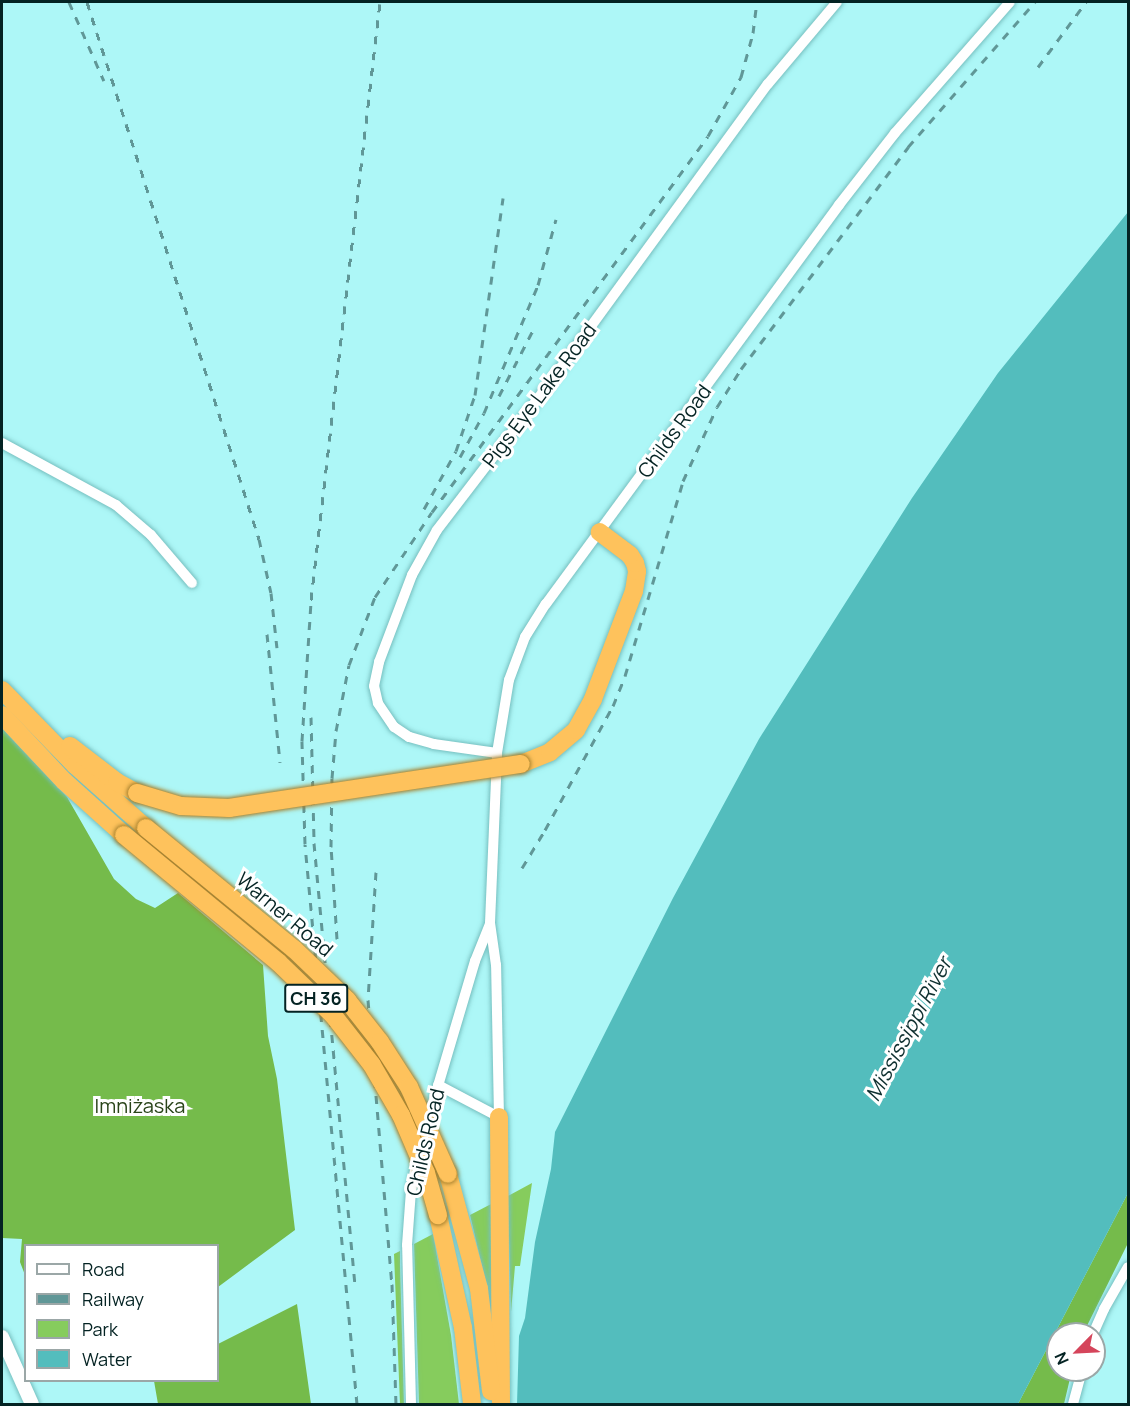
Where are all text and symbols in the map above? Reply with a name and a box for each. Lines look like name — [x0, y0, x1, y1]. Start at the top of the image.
street label: Pigs Eye Lake Road — [477, 318, 601, 472]
street label: Childs Road — [632, 380, 716, 482]
street label: Warner Road — [232, 867, 338, 961]
water label: Mississippi River — [860, 953, 956, 1105]
road number: CH 36 — [283, 983, 349, 1013]
street label: Childs Road — [401, 1086, 449, 1198]
park label: Imniżaska — [95, 1093, 185, 1117]
legend — [24, 1244, 219, 1382]
text: Road — [82, 1257, 125, 1281]
text: Railway — [82, 1287, 144, 1311]
text: Park — [82, 1317, 118, 1341]
north arrow — [1046, 1322, 1106, 1382]
text: Water — [82, 1347, 132, 1371]
text: N — [1049, 1349, 1074, 1368]

